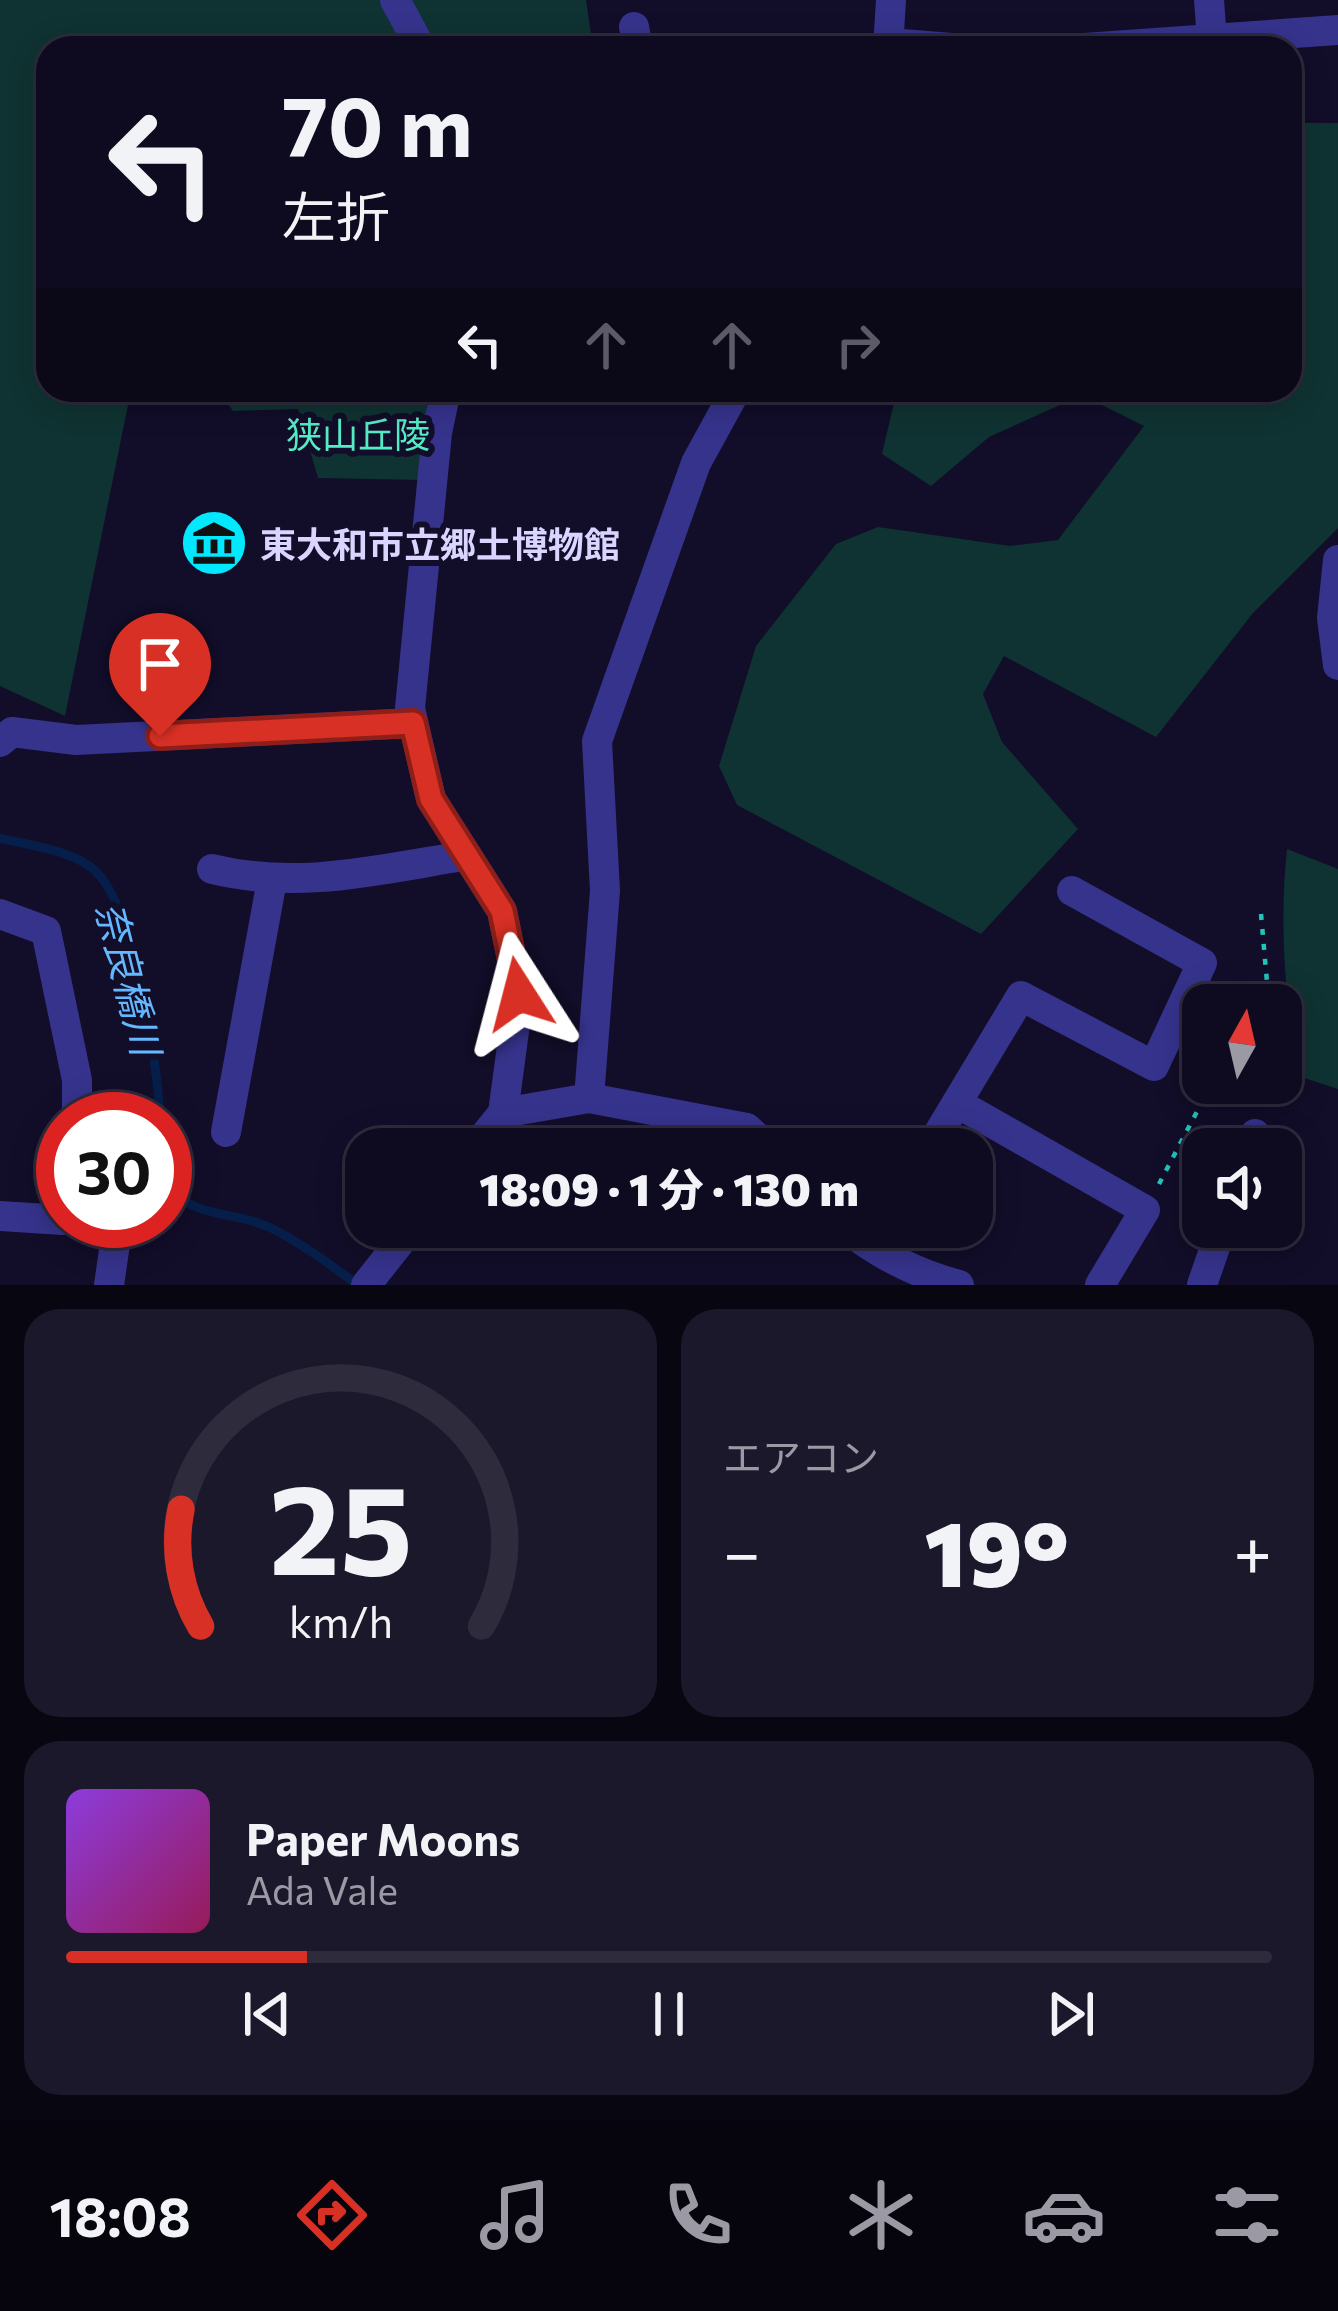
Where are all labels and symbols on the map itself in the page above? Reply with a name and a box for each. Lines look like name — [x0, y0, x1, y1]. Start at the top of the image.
park label: 狭山丘陵 — [286, 411, 430, 455]
museum icon: 東大和市立郷土博物館 — [179, 508, 249, 578]
place label: 東大和市立郷土博物館 — [260, 521, 620, 565]
pin — [109, 613, 211, 736]
water label: 奈良橋川 — [88, 897, 173, 1063]
position arrow — [456, 931, 582, 1057]
north arrow — [1182, 984, 1302, 1104]
speed limit sign: 30 — [36, 1092, 192, 1248]

